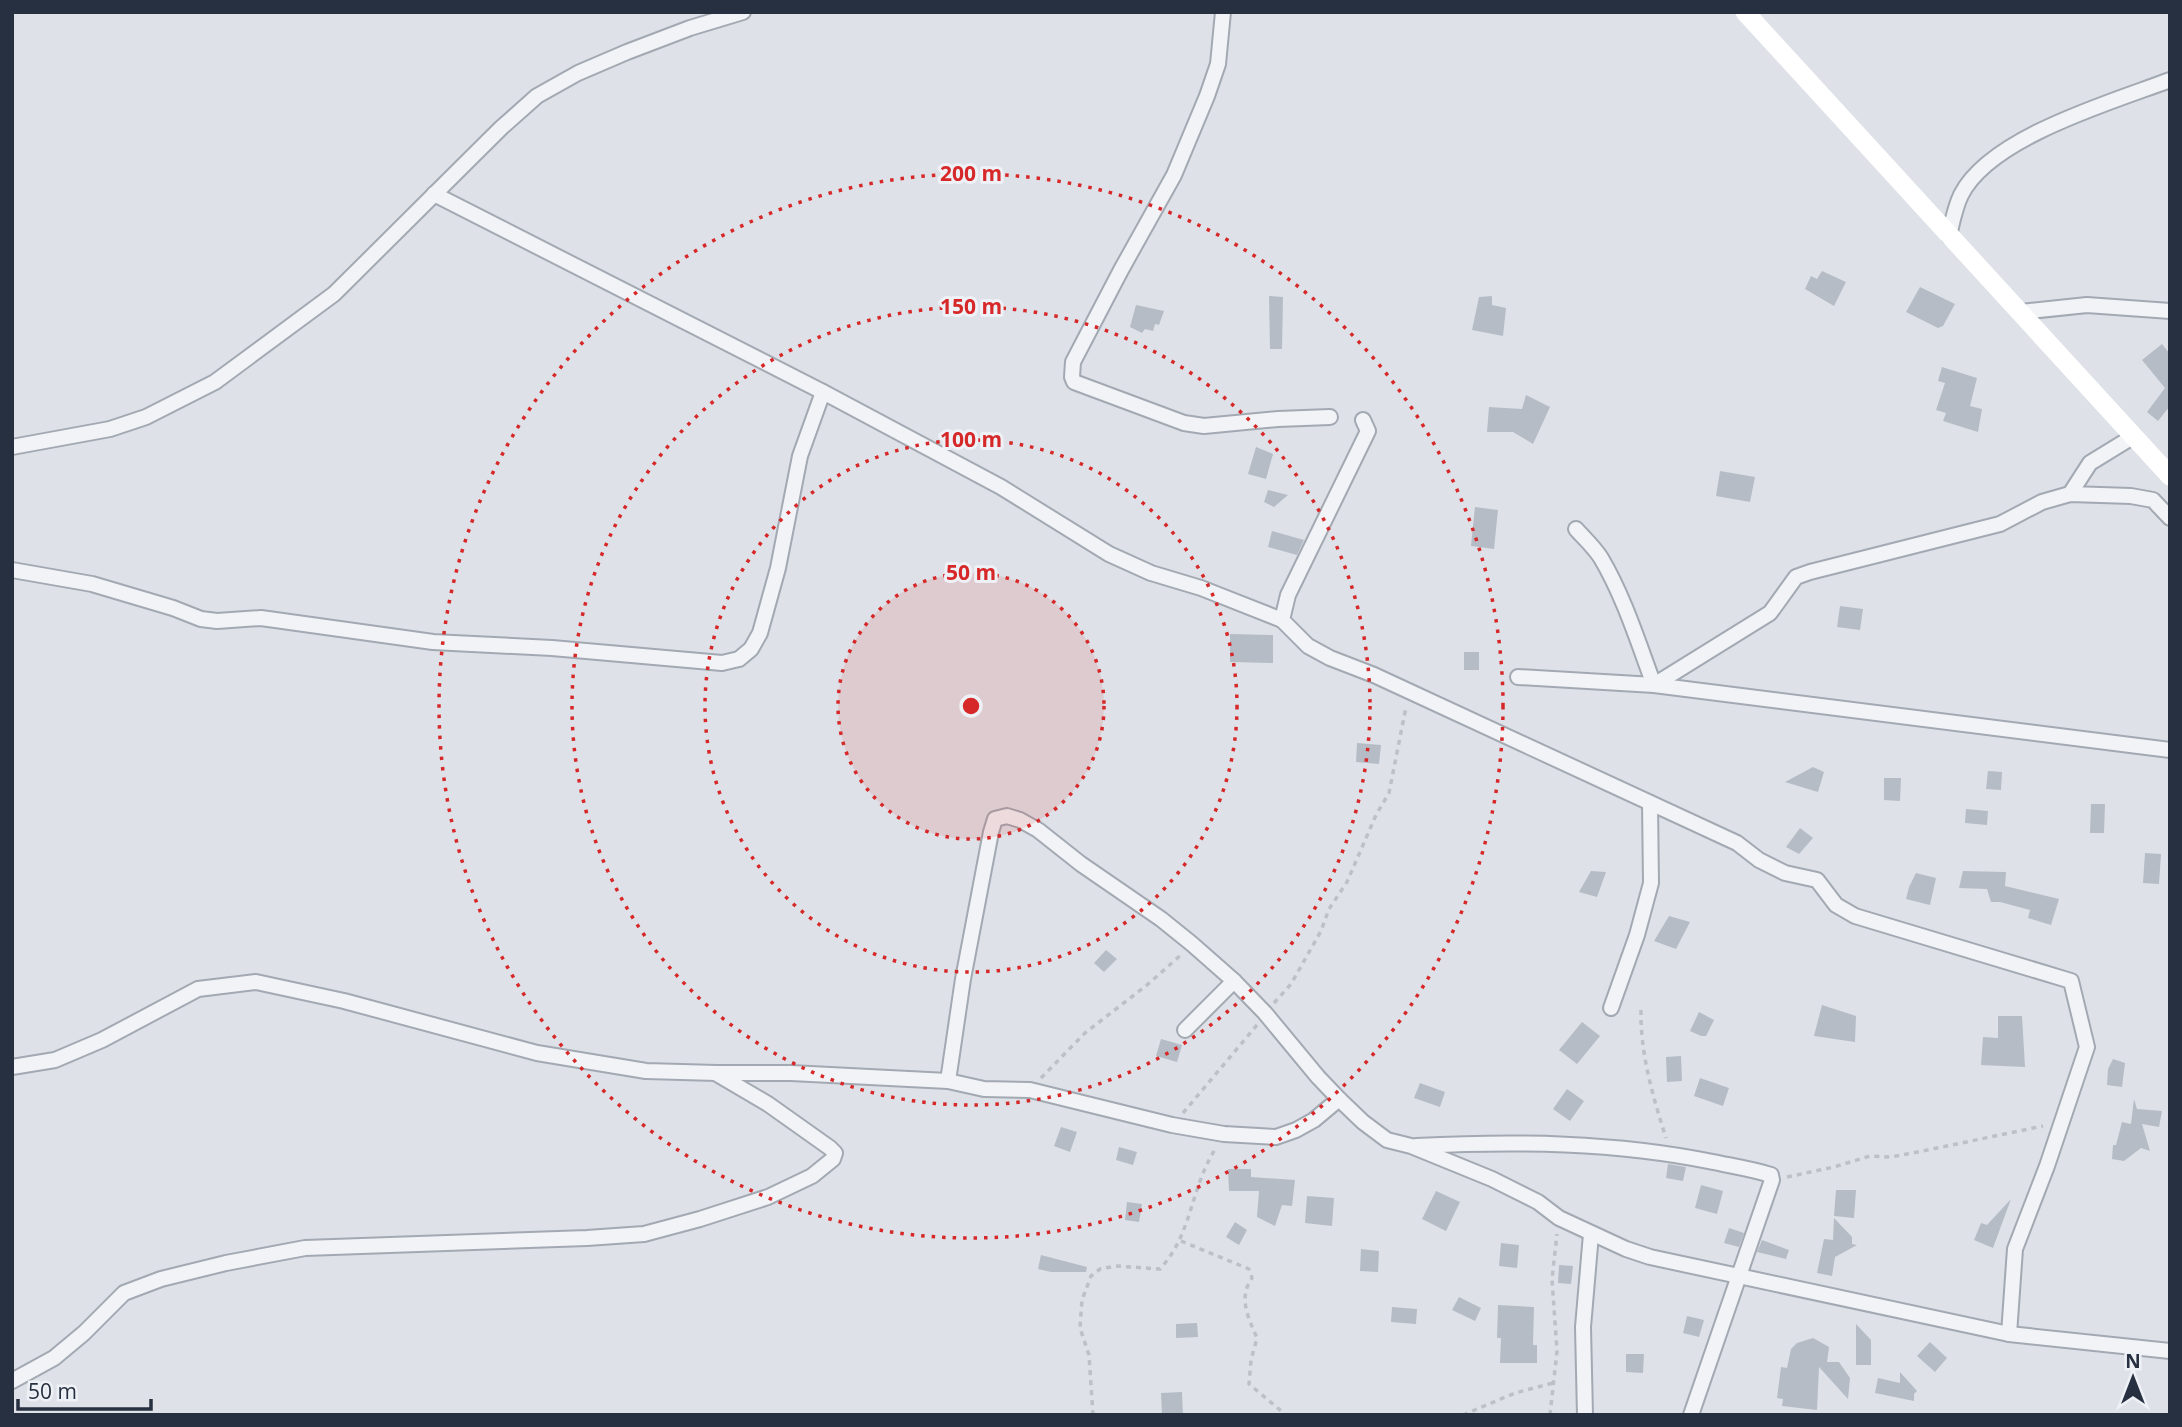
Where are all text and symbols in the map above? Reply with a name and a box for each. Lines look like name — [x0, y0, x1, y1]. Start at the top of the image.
text: 200 m — [940, 159, 1002, 187]
text: 150 m — [940, 292, 1002, 320]
text: 100 m — [940, 425, 1002, 453]
text: 50 m — [946, 558, 996, 586]
centre of rings — [959, 694, 983, 718]
north arrow — [2098, 1343, 2168, 1413]
text: N — [2125, 1348, 2141, 1374]
scale bar — [18, 1368, 150, 1412]
text: 50 m — [28, 1377, 77, 1405]

